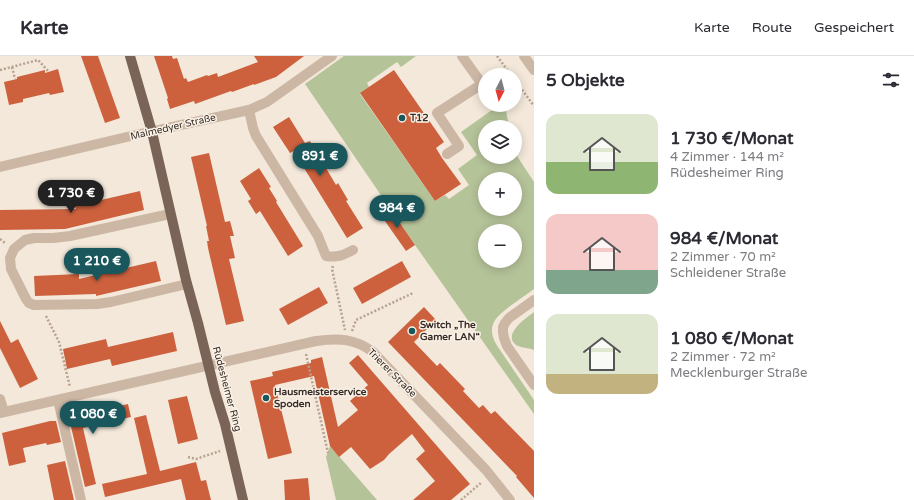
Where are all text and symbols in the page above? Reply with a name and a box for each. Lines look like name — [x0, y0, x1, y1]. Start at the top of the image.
text: Karte — [20, 17, 69, 39]
text: Karte — [694, 19, 730, 36]
text: Route — [752, 19, 792, 36]
text: Gespeichert — [814, 19, 894, 36]
north arrow — [478, 68, 522, 112]
map controls — [478, 68, 522, 268]
icon: filters — [880, 69, 902, 91]
text: 5 Objekte — [546, 70, 625, 91]
street label: Malmedyer Straße — [129, 111, 217, 143]
place label: T12 — [409, 112, 429, 124]
marker: T12 — [397, 113, 407, 123]
button: layers — [478, 120, 522, 164]
text: 1 730 €/Monat — [670, 128, 793, 149]
icon: home — [578, 130, 626, 178]
pin: 891 € — [292, 143, 348, 177]
text: 891 € — [302, 148, 338, 164]
text: 4 Zimmer · 144 m² — [670, 149, 784, 165]
text: Rüdesheimer Ring — [670, 165, 784, 181]
button: + — [478, 172, 522, 216]
pin: 1 730 € — [34, 180, 108, 214]
text: 1 730 € — [47, 185, 95, 201]
pin: 984 € — [369, 195, 425, 229]
text: 984 € — [379, 200, 415, 216]
button: − — [478, 224, 522, 268]
text: 984 €/Monat — [670, 228, 778, 249]
icon: home — [578, 230, 626, 278]
pin: 1 210 € — [60, 248, 134, 282]
text: 2 Zimmer · 70 m² — [670, 249, 776, 265]
text: 1 210 € — [73, 253, 121, 269]
text: Schleidener Straße — [670, 265, 786, 281]
place label: Switch „The Gamer LAN“ — [420, 319, 480, 343]
marker: Switch „The Gamer LAN“ — [407, 326, 417, 336]
text: 1 080 €/Monat — [670, 328, 793, 349]
icon: home — [578, 330, 626, 378]
street label: Rüdesheimer Ring — [210, 345, 244, 433]
street label: Trierer Straße — [365, 346, 419, 400]
text: 2 Zimmer · 72 m² — [670, 349, 776, 365]
text: Mecklenburger Straße — [670, 365, 807, 381]
place label: Hausmeisterservice Spoden — [274, 386, 367, 410]
marker: Hausmeisterservice Spoden — [261, 393, 271, 403]
pin: 1 080 € — [56, 401, 130, 435]
text: 1 080 € — [69, 406, 117, 422]

